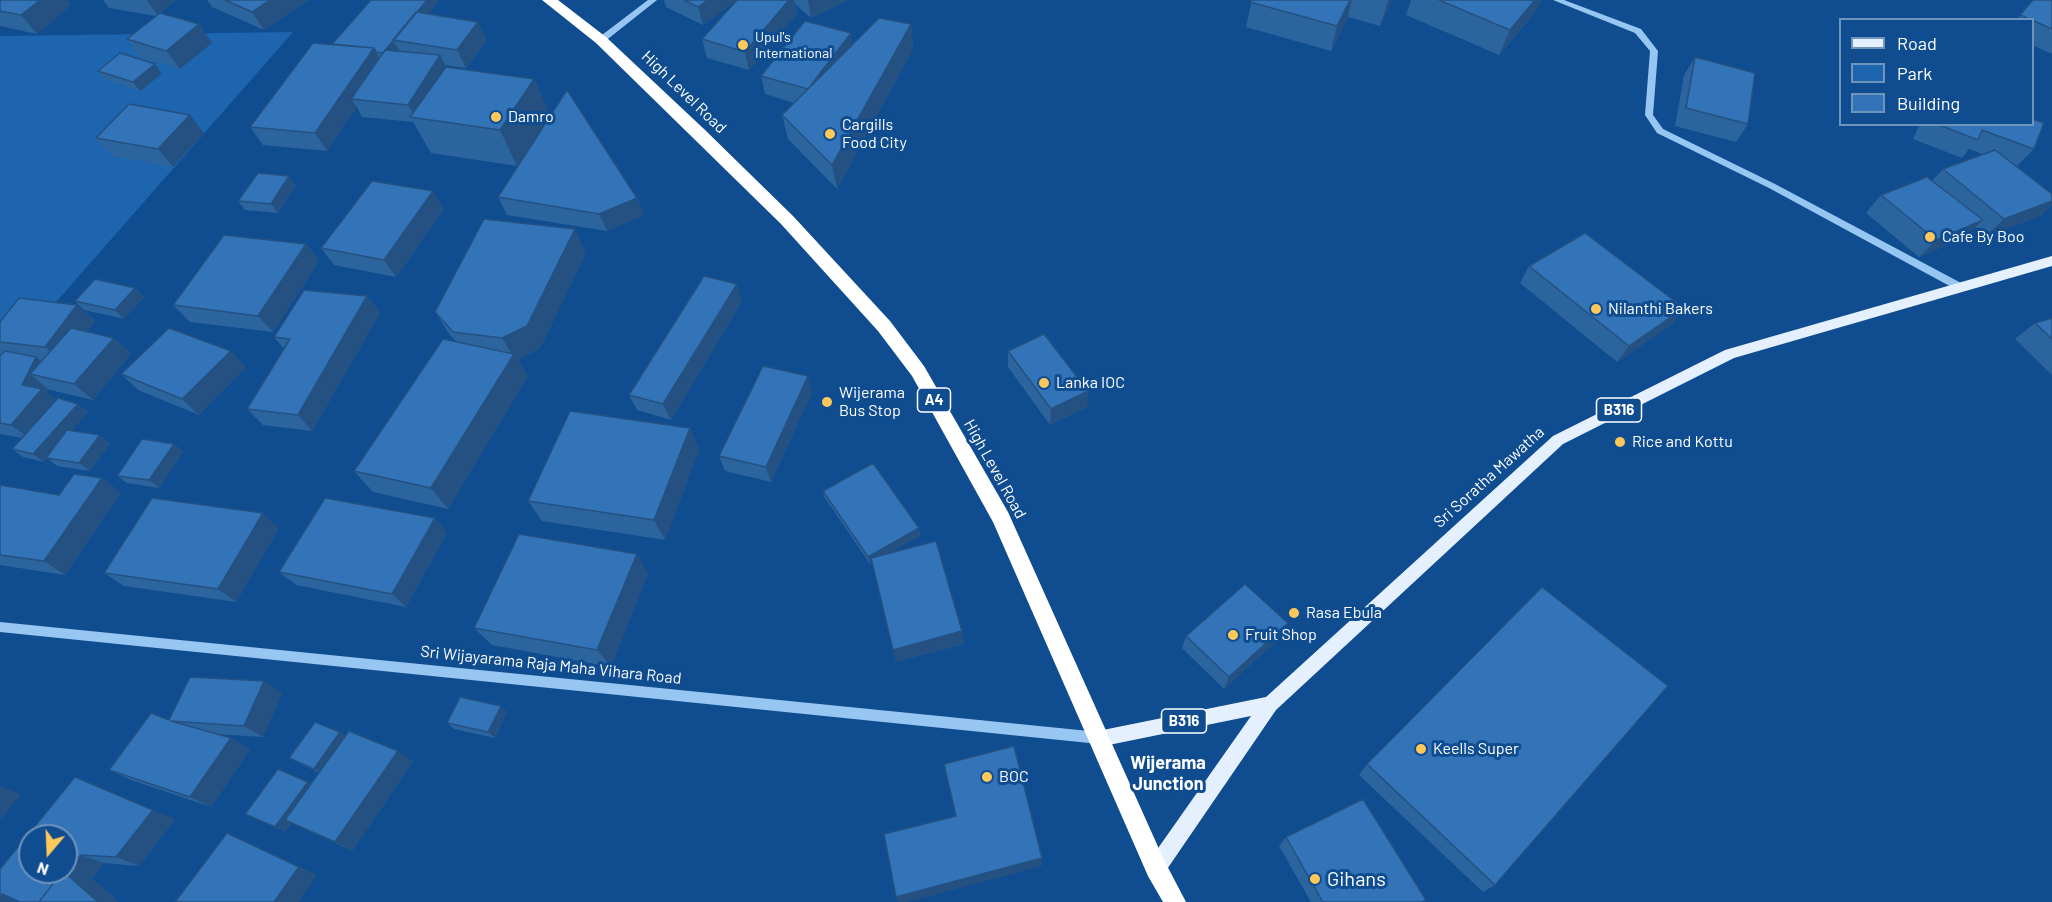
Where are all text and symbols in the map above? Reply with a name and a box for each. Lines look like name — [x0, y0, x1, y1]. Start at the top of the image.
legend — [1839, 18, 2034, 126]
place label: Upul's International — [755, 29, 832, 62]
text: Road — [1897, 32, 1937, 54]
marker: Upul's International — [736, 38, 750, 52]
street label: High Level Road — [638, 47, 730, 137]
text: Park — [1897, 62, 1932, 84]
text: Building — [1897, 92, 1960, 114]
place label: Damro — [508, 107, 554, 127]
marker: Damro — [489, 110, 503, 124]
place label: Cargills Food City — [842, 115, 907, 153]
marker: Cargills Food City — [823, 127, 837, 141]
place label: Cafe By Boo — [1942, 227, 2024, 247]
marker: Cafe By Boo — [1923, 230, 1937, 244]
place label: Nilanthi Bakers — [1608, 299, 1713, 319]
marker: Nilanthi Bakers — [1589, 302, 1603, 316]
place label: Lanka IOC — [1056, 373, 1125, 393]
marker: Lanka IOC — [1037, 376, 1051, 390]
place label: Wijerama Bus Stop — [839, 383, 905, 421]
road number: A4 — [918, 388, 950, 412]
marker: Wijerama Bus Stop — [820, 395, 834, 409]
road number: B316 — [1596, 398, 1642, 422]
street label: High Level Road — [960, 416, 1030, 522]
street label: Sri Soratha Mawatha — [1430, 422, 1548, 532]
place label: Rice and Kottu — [1632, 432, 1733, 452]
marker: Rice and Kottu — [1613, 435, 1627, 449]
place label: Rasa Ebula — [1306, 603, 1382, 623]
marker: Rasa Ebula — [1287, 606, 1301, 620]
place label: Fruit Shop — [1245, 625, 1317, 645]
marker: Fruit Shop — [1226, 628, 1240, 642]
street label: Sri Wijayarama Raja Maha Vihara Road — [420, 642, 682, 688]
road number: B316 — [1162, 709, 1206, 733]
place label: Keells Super — [1433, 739, 1519, 759]
marker: Keells Super — [1414, 742, 1428, 756]
district label: Wijerama Junction — [1130, 752, 1206, 795]
place label: BOC — [999, 767, 1029, 787]
marker: BOC — [980, 770, 994, 784]
north arrow — [18, 824, 78, 884]
text: N — [35, 859, 51, 880]
place label: Gihans — [1327, 867, 1386, 891]
marker: Gihans — [1308, 872, 1322, 886]

